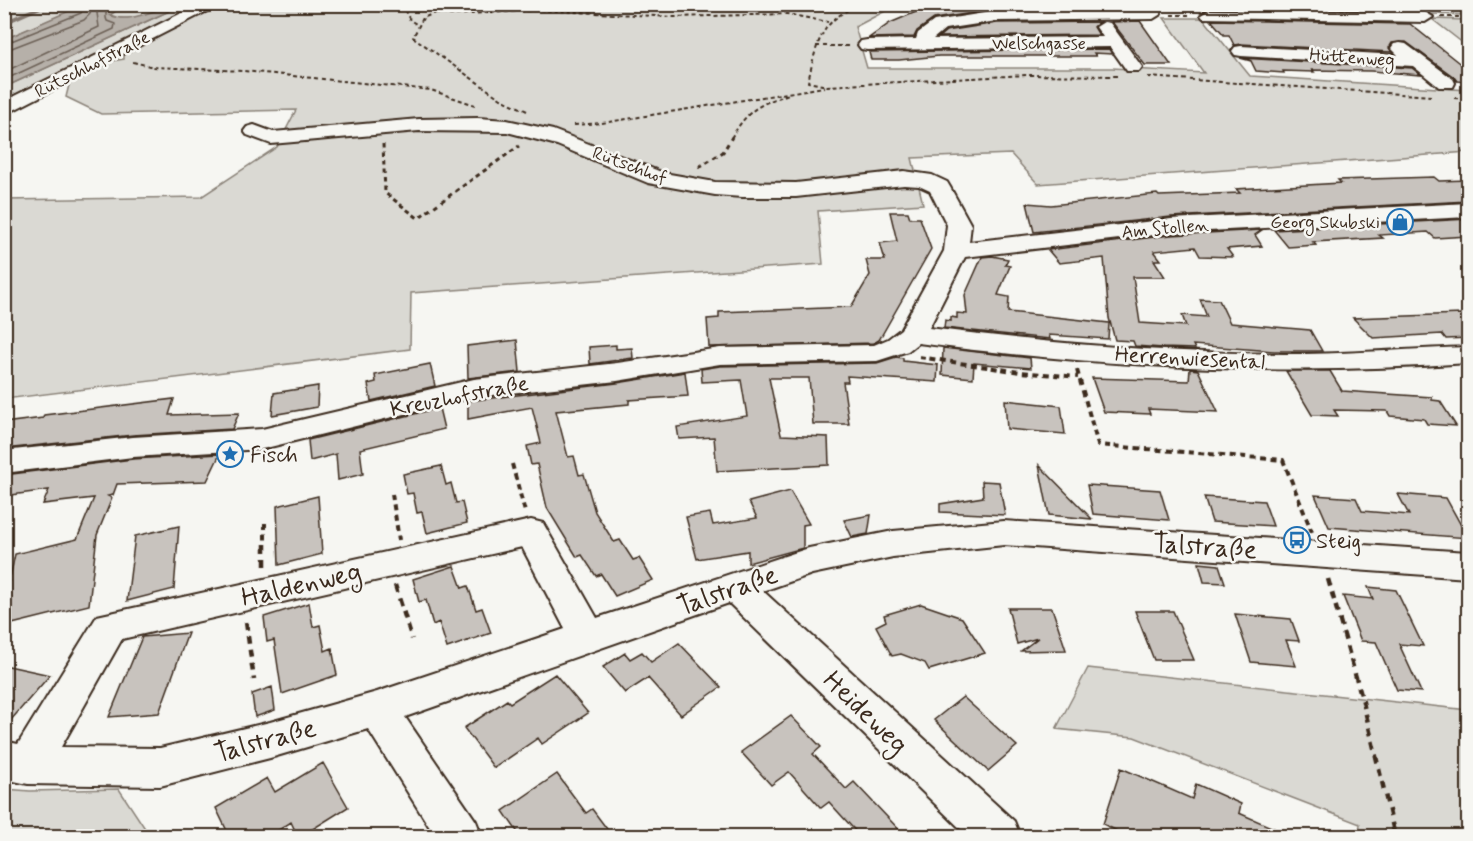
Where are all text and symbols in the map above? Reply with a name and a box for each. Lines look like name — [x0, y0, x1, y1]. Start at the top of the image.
street label: Rütschhofstraße — [31, 26, 154, 104]
street label: Welschgasse — [992, 32, 1086, 56]
street label: Hüttenweg — [1308, 43, 1395, 74]
street label: Rütschhof — [589, 141, 671, 191]
shop icon: Georg Skubski — [1385, 207, 1415, 237]
place label: Georg Skubski — [1270, 211, 1380, 236]
street label: Am Stollen — [1120, 213, 1210, 245]
street label: Herrenwiesental — [1114, 341, 1266, 377]
street label: Kreuzhofstraße — [388, 370, 531, 424]
place icon: Fisch — [215, 439, 245, 469]
place label: Fisch — [250, 442, 298, 470]
bus stop icon: Steig — [1282, 525, 1312, 555]
street label: Talstraße — [1152, 526, 1258, 569]
place label: Steig — [1316, 528, 1361, 557]
street label: Haldenweg — [238, 555, 365, 618]
street label: Talstraße — [672, 558, 782, 625]
street label: Heideweg — [813, 664, 915, 764]
street label: Talstraße — [210, 711, 320, 772]

